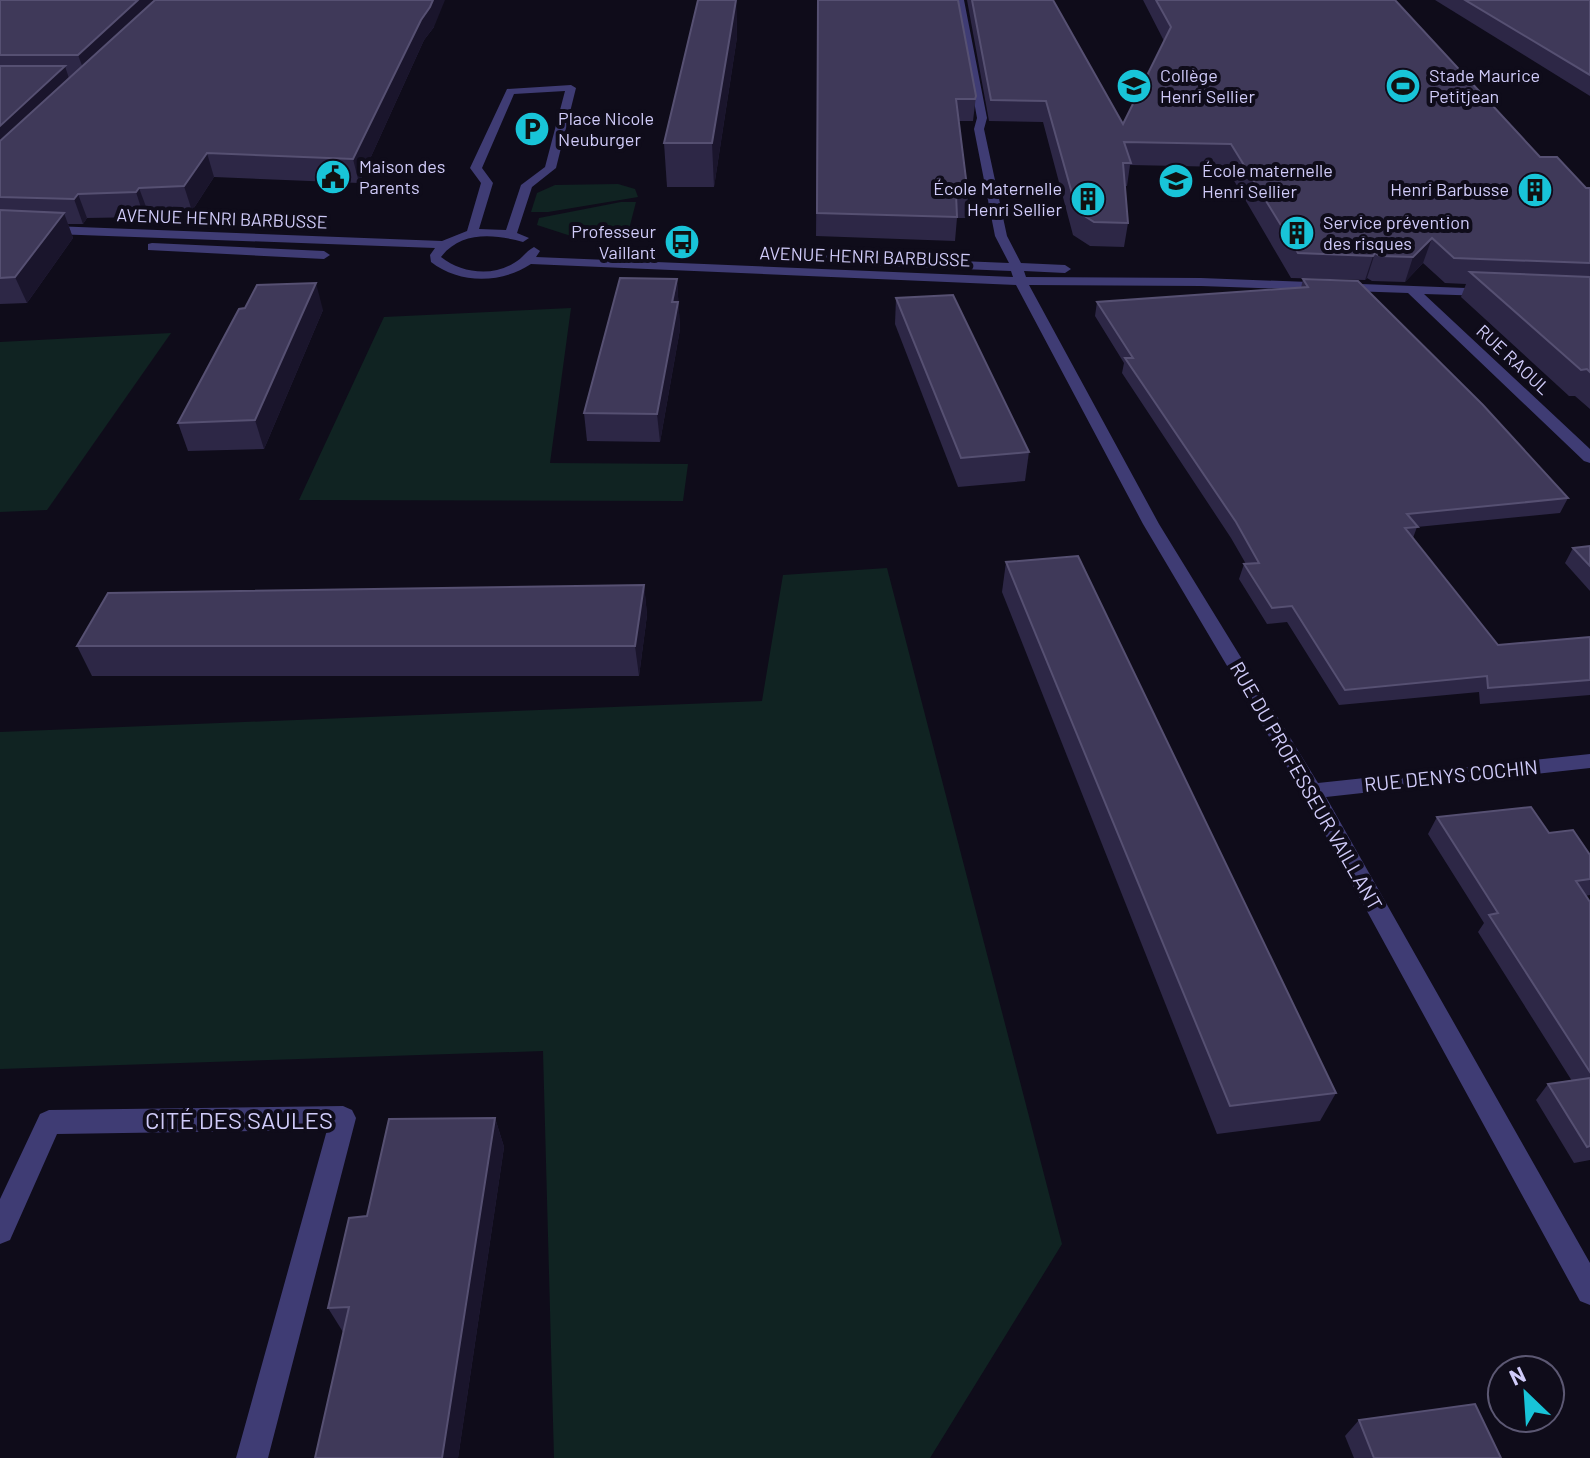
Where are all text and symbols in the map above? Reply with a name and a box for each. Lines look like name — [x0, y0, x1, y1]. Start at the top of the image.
place label: Collège Henri Sellier — [1160, 64, 1255, 107]
place label: Stade Maurice Petitjean — [1429, 64, 1540, 107]
school or university icon: Collège Henri Sellier — [1115, 67, 1153, 105]
sports icon: Stade Maurice Petitjean — [1384, 67, 1422, 105]
place label: Place Nicole Neuburger — [558, 107, 654, 150]
parking icon: Place Nicole Neuburger — [513, 110, 551, 148]
place label: Maison des Parents — [359, 155, 445, 198]
public building icon: Maison des Parents — [314, 158, 352, 196]
place label: École maternelle Henri Sellier — [1202, 159, 1333, 202]
school or university icon: École maternelle Henri Sellier — [1157, 162, 1195, 200]
building icon: Henri Barbusse — [1516, 171, 1554, 209]
place label: École Maternelle Henri Sellier — [933, 177, 1062, 220]
place label: Henri Barbusse — [1390, 178, 1509, 200]
building icon: École Maternelle Henri Sellier — [1069, 180, 1107, 218]
street label: AVENUE HENRI BARBUSSE — [116, 203, 328, 233]
place label: Service prévention des risques — [1323, 211, 1470, 254]
building icon: Service prévention des risques — [1278, 214, 1316, 252]
place label: Professeur Vaillant — [571, 220, 656, 263]
bus stop icon: Professeur Vaillant — [663, 223, 701, 261]
street label: AVENUE HENRI BARBUSSE — [759, 241, 971, 271]
street label: RUE RAOUL — [1472, 320, 1555, 399]
street label: RUE DU PROFESSEUR VAILLANT — [1226, 657, 1388, 914]
street label: RUE DENYS COCHIN — [1363, 754, 1539, 796]
street label: CITÉ DES SAULES — [145, 1105, 333, 1134]
north arrow — [1486, 1354, 1566, 1434]
text: N — [1505, 1360, 1529, 1390]

